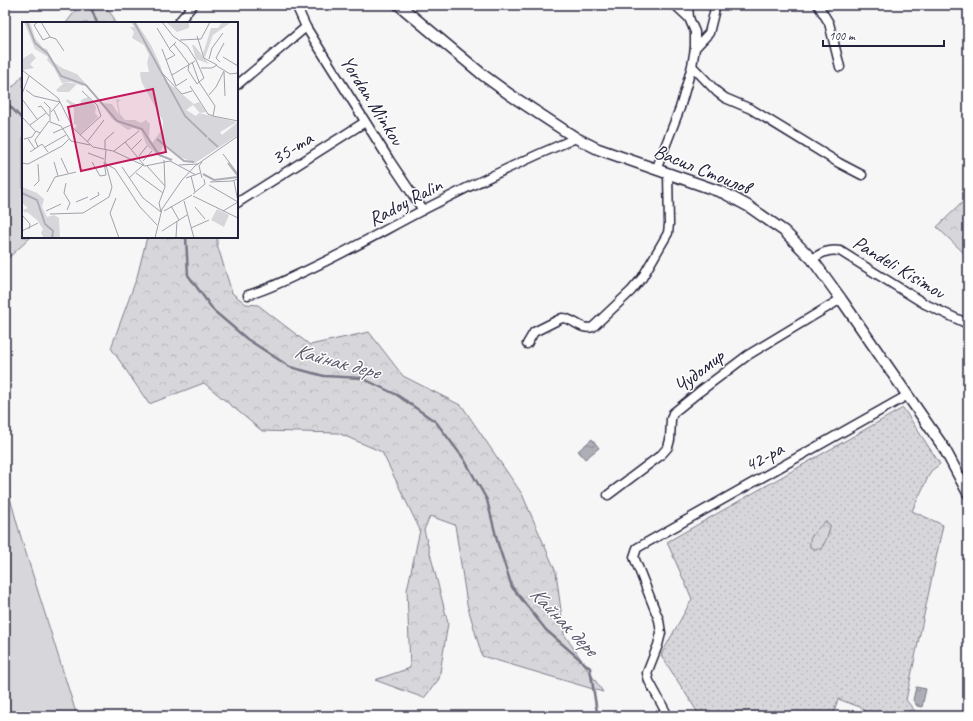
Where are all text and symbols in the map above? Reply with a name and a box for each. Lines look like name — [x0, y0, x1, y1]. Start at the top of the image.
inset map — [22, 22, 238, 238]
scale bar — [823, 22, 944, 48]
text: 100 m — [829, 28, 856, 44]
street label: Yordan Minkov — [335, 51, 411, 151]
street label: 35-та — [267, 125, 318, 170]
street label: Васил Стоилов — [650, 138, 757, 201]
street label: Radoy Ralin — [364, 172, 447, 232]
street label: Pandeli Kisimov — [848, 230, 952, 305]
water label: Кайнак дере — [292, 337, 385, 386]
street label: Чудомир — [669, 343, 730, 398]
street label: 42-ра — [740, 436, 789, 478]
water label: Кайнак дере — [525, 581, 606, 663]

